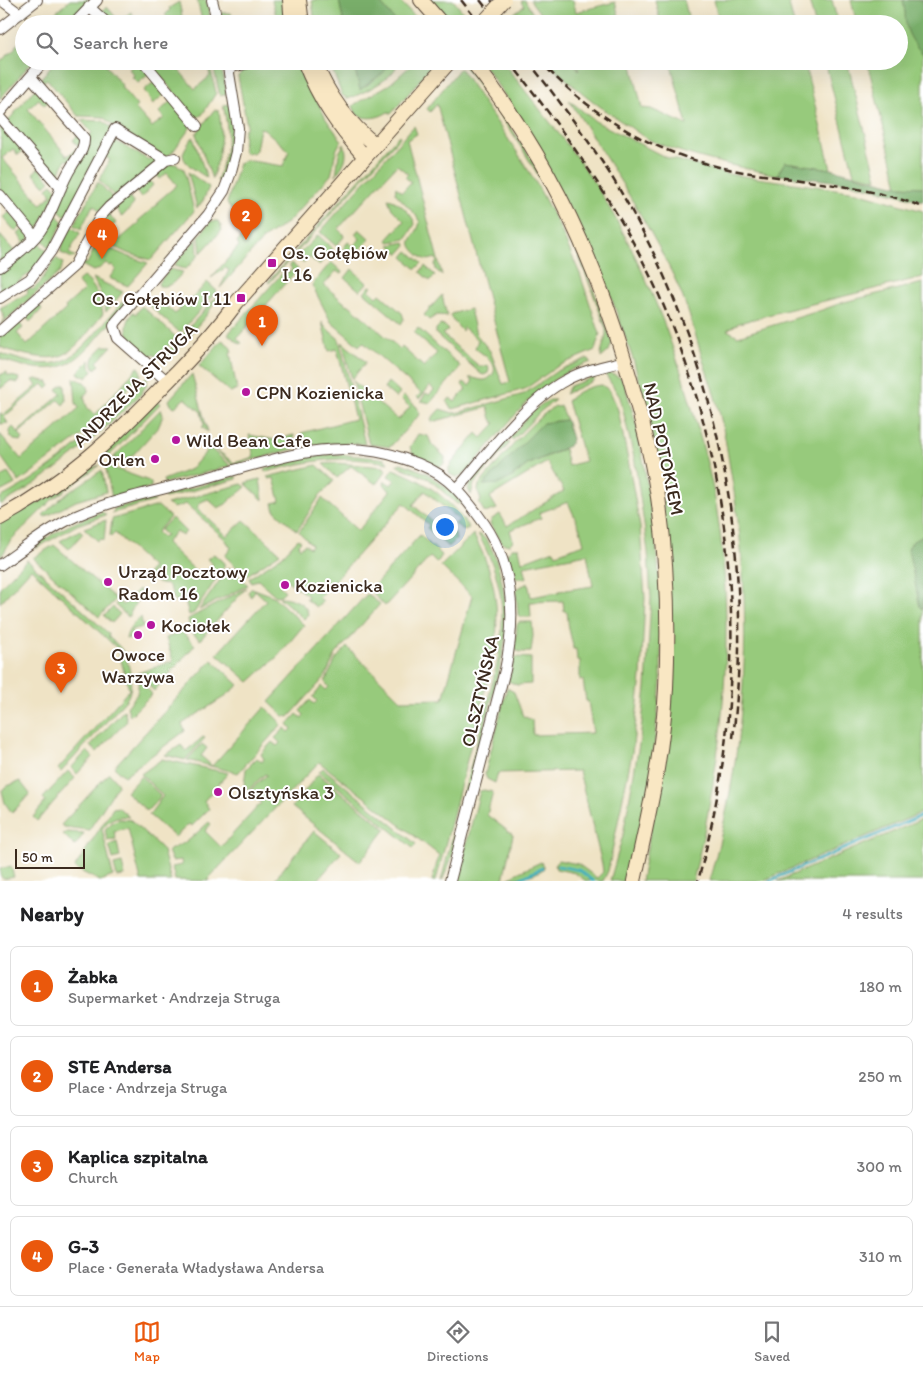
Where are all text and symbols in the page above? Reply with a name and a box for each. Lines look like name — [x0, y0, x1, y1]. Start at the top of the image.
search box — [15, 15, 908, 70]
icon: search — [33, 29, 61, 57]
text: Search here — [73, 31, 168, 54]
pin: 2 — [230, 199, 262, 240]
pin: 4 — [86, 218, 118, 259]
place label: Os. Gołębiów I 16 — [282, 241, 388, 286]
marker: Os. Gołębiów I 16 — [266, 257, 278, 269]
place label: Os. Gołębiów I 11 — [92, 287, 231, 310]
marker: Os. Gołębiów I 11 — [235, 292, 247, 304]
pin: 1 — [246, 305, 278, 346]
street label: ANDRZEJA STRUGA — [68, 318, 202, 452]
place label: CPN Kozienicka — [256, 381, 384, 404]
street label: NAD POTOKIEM — [639, 381, 689, 517]
marker: CPN Kozienicka — [240, 386, 252, 398]
place label: Wild Bean Cafe — [186, 429, 311, 452]
marker: Wild Bean Cafe — [170, 434, 182, 446]
place label: Orlen — [98, 448, 145, 471]
marker: Orlen — [149, 453, 161, 465]
your location — [432, 514, 458, 540]
place label: Urząd Pocztowy Radom 16 — [118, 560, 248, 605]
place label: Kozienicka — [295, 574, 383, 597]
marker: Urząd Pocztowy Radom 16 — [102, 576, 114, 588]
marker: Kozienicka — [279, 579, 291, 591]
place label: Kociołek — [161, 614, 231, 637]
marker: Kociołek — [145, 619, 157, 631]
marker: Owoce Warzywa — [132, 629, 144, 641]
street label: OLSZTYŃSKA — [456, 633, 504, 749]
place label: Owoce Warzywa — [102, 643, 174, 688]
pin: 3 — [45, 652, 77, 693]
place label: Olsztyńska 3 — [228, 781, 334, 804]
marker: Olsztyńska 3 — [212, 786, 224, 798]
scale bar — [15, 846, 85, 869]
text: 50 m — [22, 849, 53, 866]
text: Nearby — [20, 901, 84, 926]
text: 4 results — [842, 904, 903, 923]
text: Żabka — [68, 965, 118, 988]
text: 1 — [33, 977, 41, 996]
text: 180 m — [859, 977, 902, 996]
text: Supermarket · Andrzeja Struga — [68, 988, 280, 1007]
text: STE Andersa — [68, 1055, 172, 1078]
text: 2 — [33, 1067, 41, 1086]
text: 250 m — [858, 1067, 902, 1086]
text: Place · Andrzeja Struga — [68, 1078, 227, 1097]
text: Kaplica szpitalna — [68, 1145, 208, 1168]
text: 3 — [33, 1157, 41, 1176]
text: 300 m — [857, 1157, 902, 1176]
text: Church — [68, 1168, 118, 1187]
text: G-3 — [68, 1235, 99, 1258]
text: 4 — [32, 1247, 42, 1266]
text: 310 m — [859, 1247, 902, 1266]
text: Place · Generała Władysława Andersa — [68, 1258, 324, 1277]
tab: Map — [133, 1318, 161, 1365]
tab: Directions — [427, 1318, 488, 1365]
tab: Saved — [754, 1318, 790, 1365]

